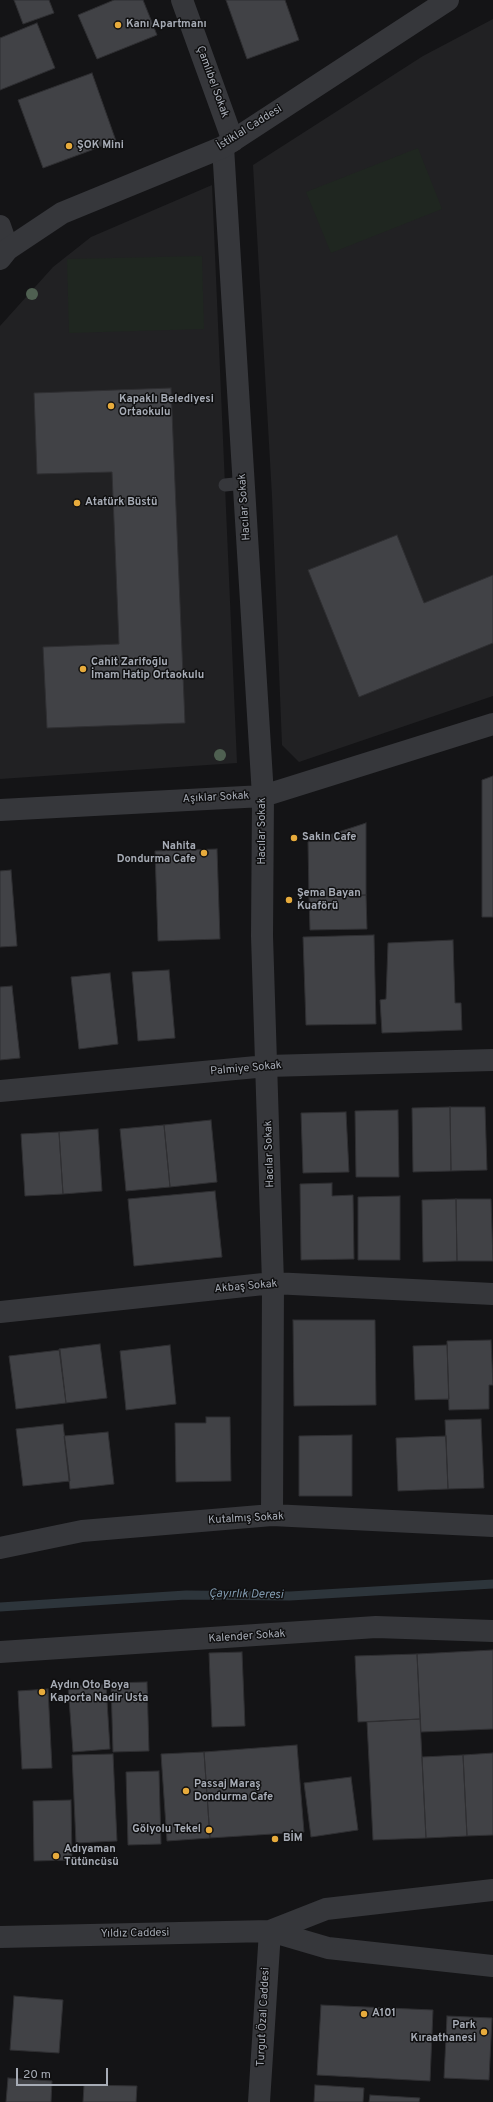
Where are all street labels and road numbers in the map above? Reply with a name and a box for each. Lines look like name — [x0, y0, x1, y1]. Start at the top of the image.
street label: Çamlıbel Sokak — [193, 44, 231, 120]
street label: İstiklal Caddesi — [215, 103, 285, 153]
street label: Hacılar Sokak — [236, 473, 254, 541]
street label: Aşıklar Sokak — [182, 790, 250, 806]
street label: Hacılar Sokak — [256, 797, 270, 865]
street label: Palmiye Sokak — [210, 1059, 282, 1079]
street label: Hacılar Sokak — [262, 1120, 278, 1188]
street label: Akbaş Sokak — [214, 1278, 278, 1296]
street label: Kutalmış Sokak — [208, 1510, 284, 1528]
street label: Kalender Sokak — [208, 1628, 286, 1646]
street label: Yıldız Caddesi — [101, 1927, 169, 1941]
street label: Turgut Özal Caddesi — [255, 1967, 273, 2067]

